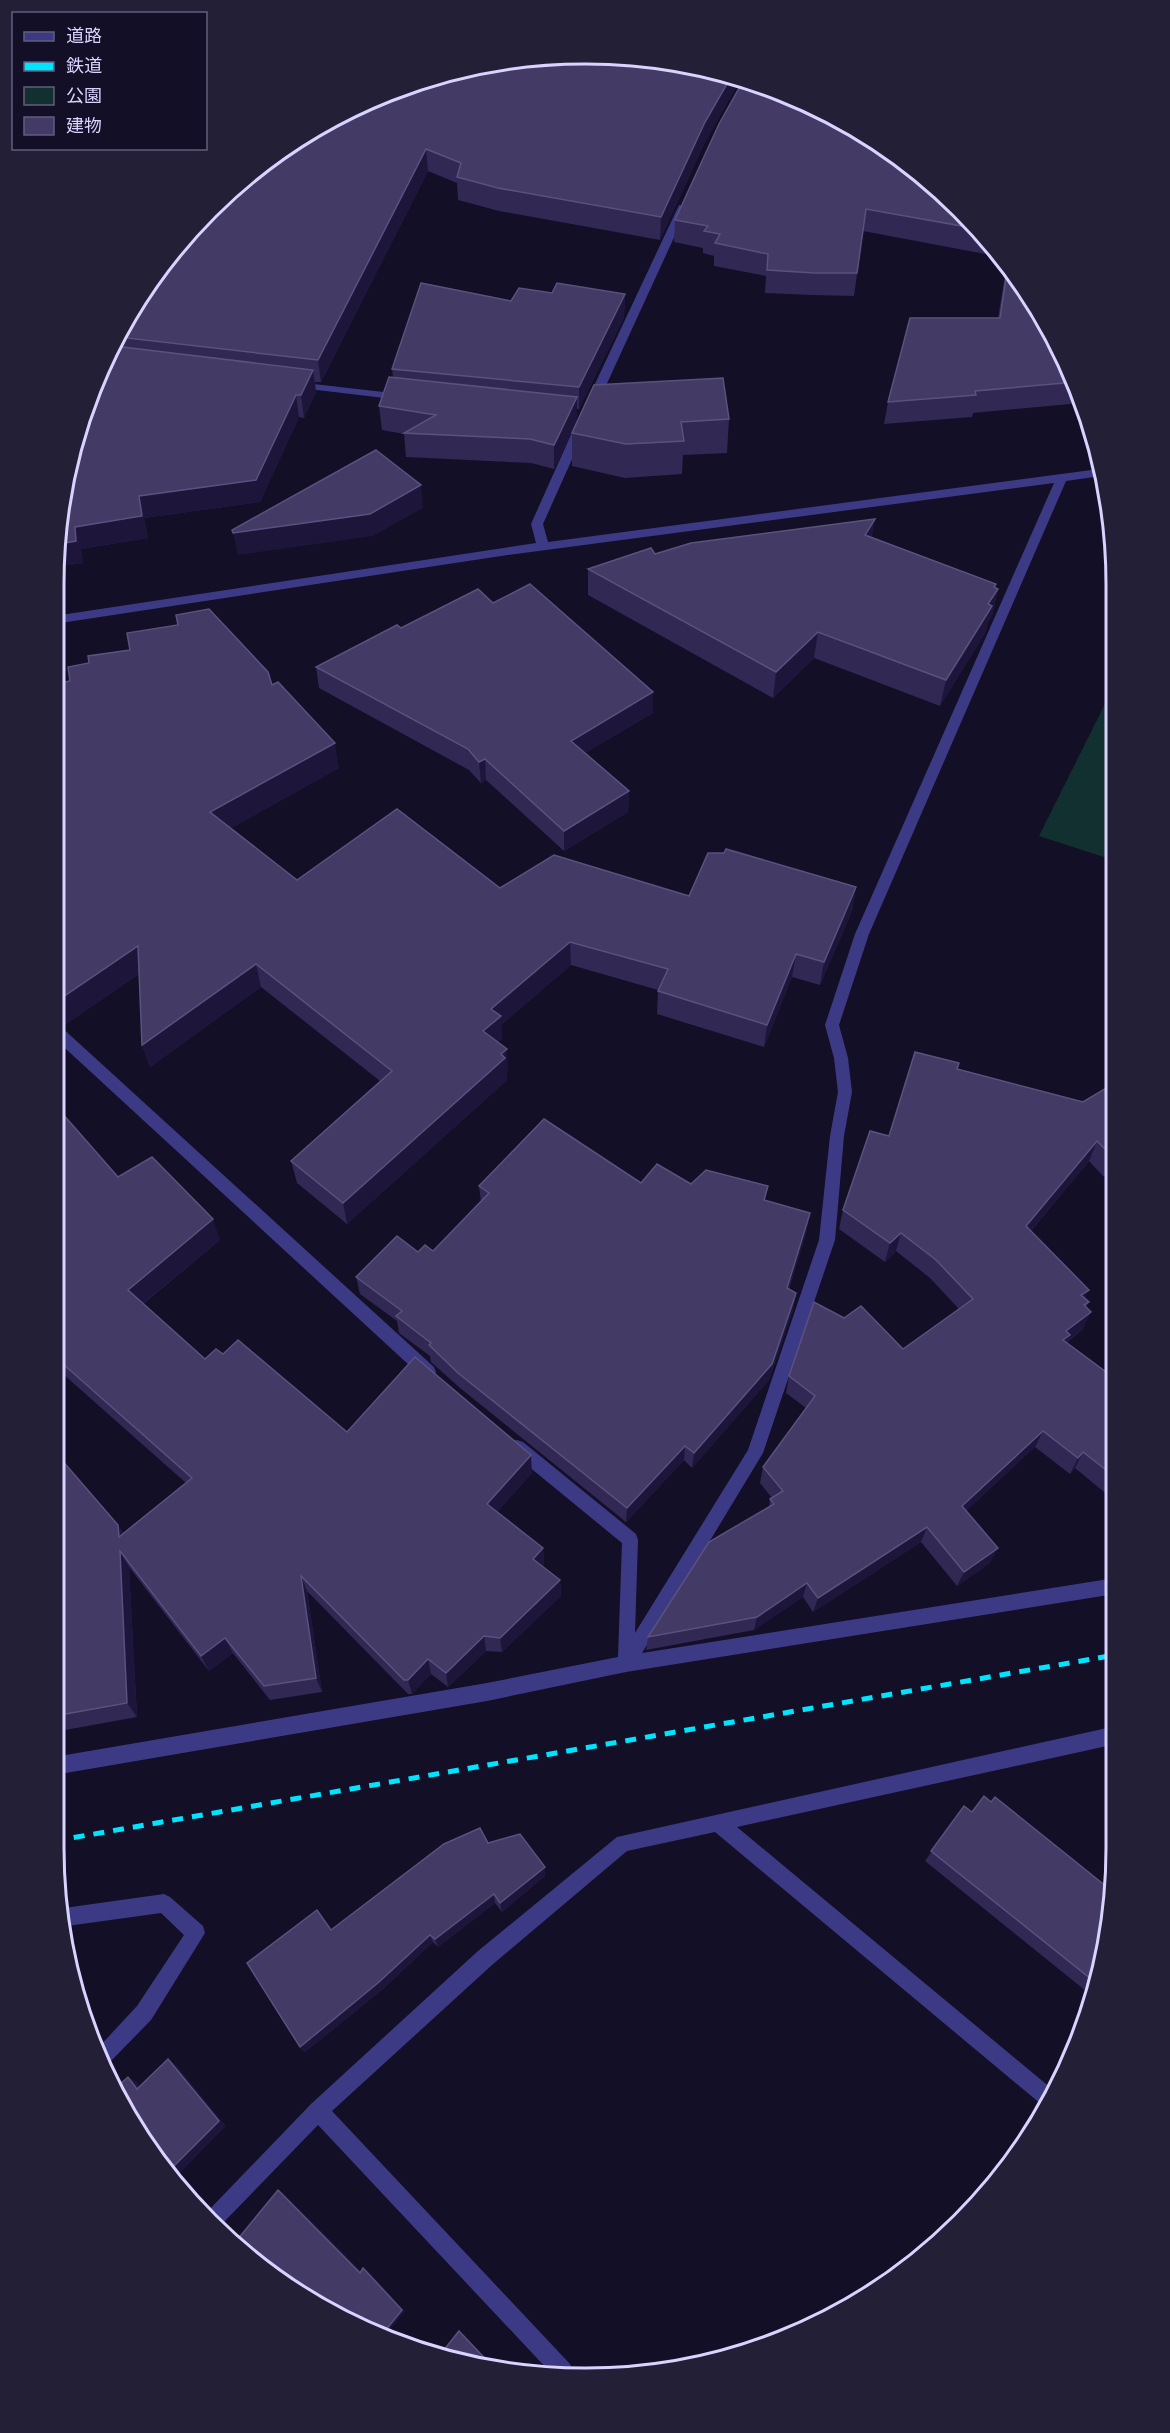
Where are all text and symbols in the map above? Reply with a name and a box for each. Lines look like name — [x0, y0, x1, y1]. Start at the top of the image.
legend — [12, 12, 207, 150]
text: 道路 — [66, 25, 102, 46]
text: 鉄道 — [66, 55, 102, 76]
text: 公園 — [66, 85, 102, 106]
text: 建物 — [66, 115, 102, 136]

